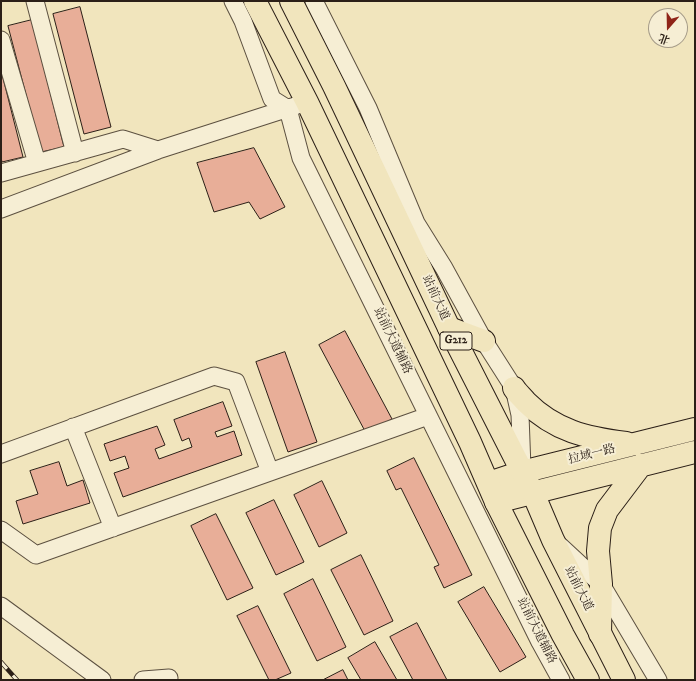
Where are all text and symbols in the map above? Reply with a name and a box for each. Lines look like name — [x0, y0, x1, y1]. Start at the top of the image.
north arrow — [648, 8, 688, 48]
text: 北 — [657, 30, 672, 47]
street label: 站前大道 — [418, 273, 452, 323]
street label: 站前大道辅路 — [370, 305, 414, 377]
road number: G212 — [440, 332, 472, 350]
street label: 拉域一路 — [567, 442, 617, 468]
street label: 站前大道 — [561, 564, 595, 614]
street label: 站前大道辅路 — [513, 596, 559, 666]

